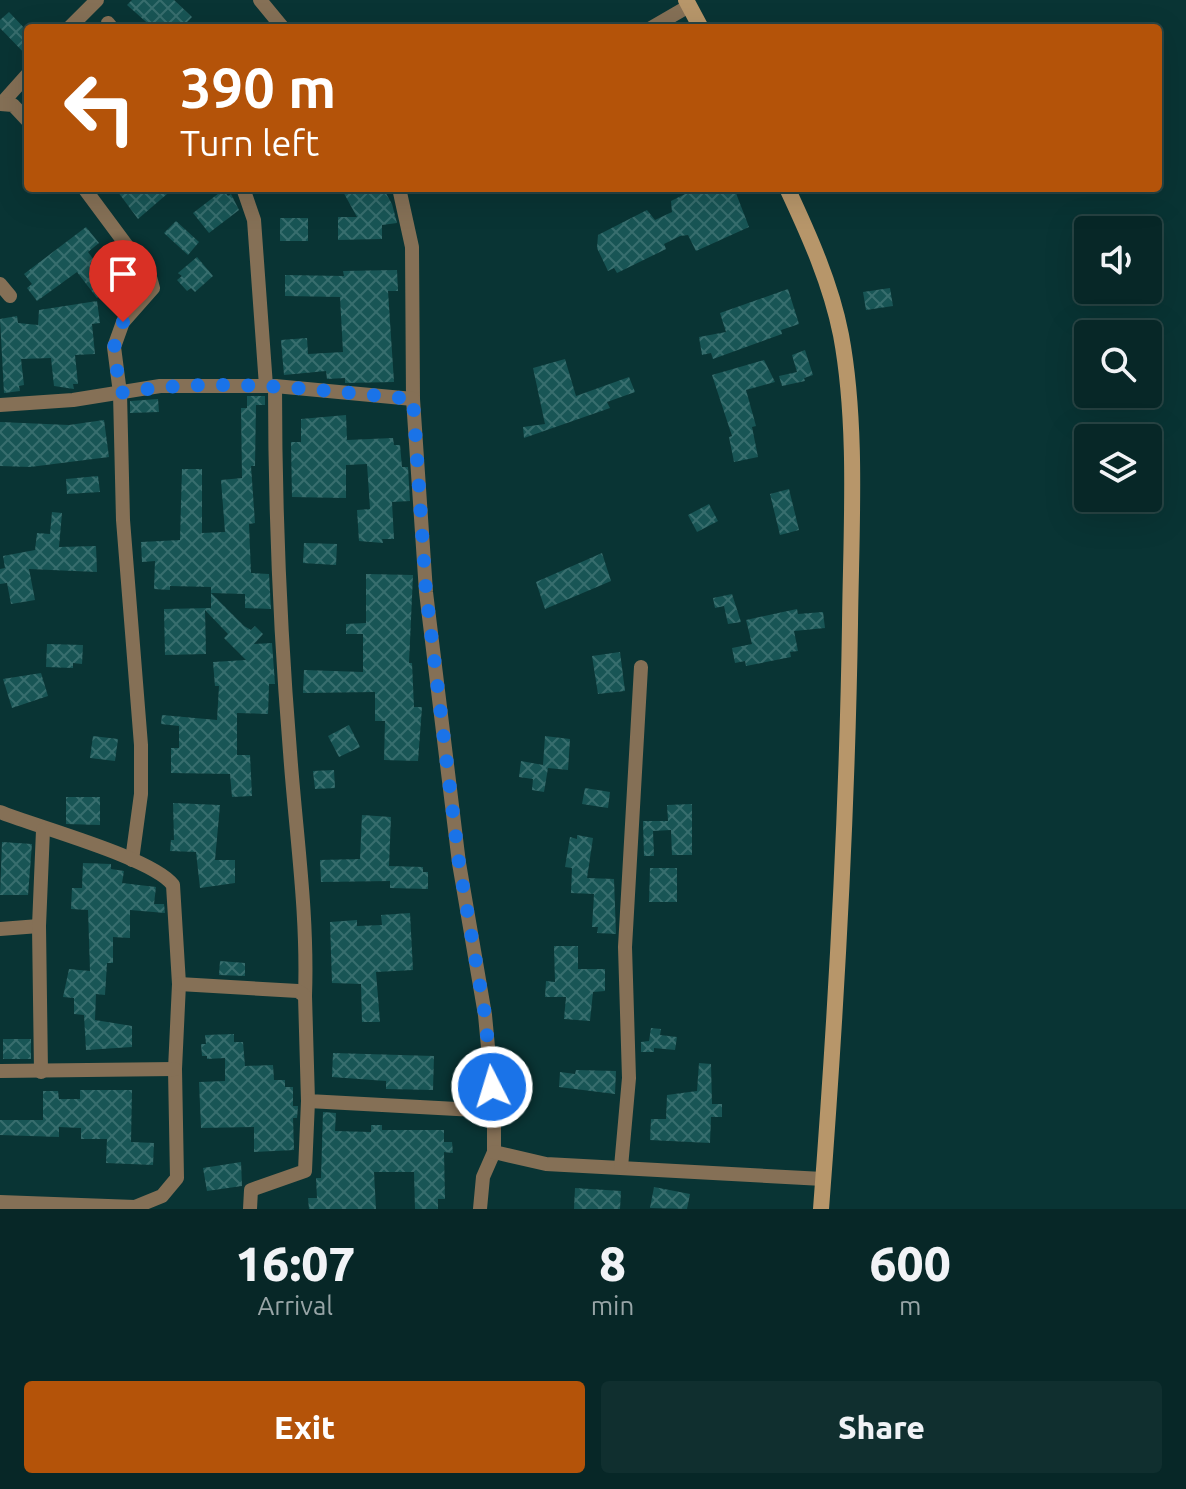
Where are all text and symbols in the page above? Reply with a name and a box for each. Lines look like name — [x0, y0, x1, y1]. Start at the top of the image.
icon: left — [48, 56, 152, 160]
text: 390 m — [180, 56, 336, 119]
text: Turn left — [180, 122, 319, 163]
map controls — [1074, 216, 1162, 512]
button: sound — [1074, 216, 1162, 304]
pin — [89, 240, 157, 322]
icon: arrive — [101, 252, 145, 296]
button: search — [1074, 320, 1162, 408]
button: layers — [1074, 424, 1162, 512]
position arrow — [450, 1045, 534, 1129]
text: 16:07 — [235, 1236, 355, 1290]
text: 8 — [599, 1236, 626, 1290]
text: 600 — [870, 1236, 951, 1290]
text: Arrival — [257, 1291, 333, 1320]
text: min — [591, 1291, 634, 1320]
text: m — [899, 1291, 921, 1320]
button: Exit — [24, 1381, 585, 1473]
button: Share — [601, 1381, 1162, 1473]

